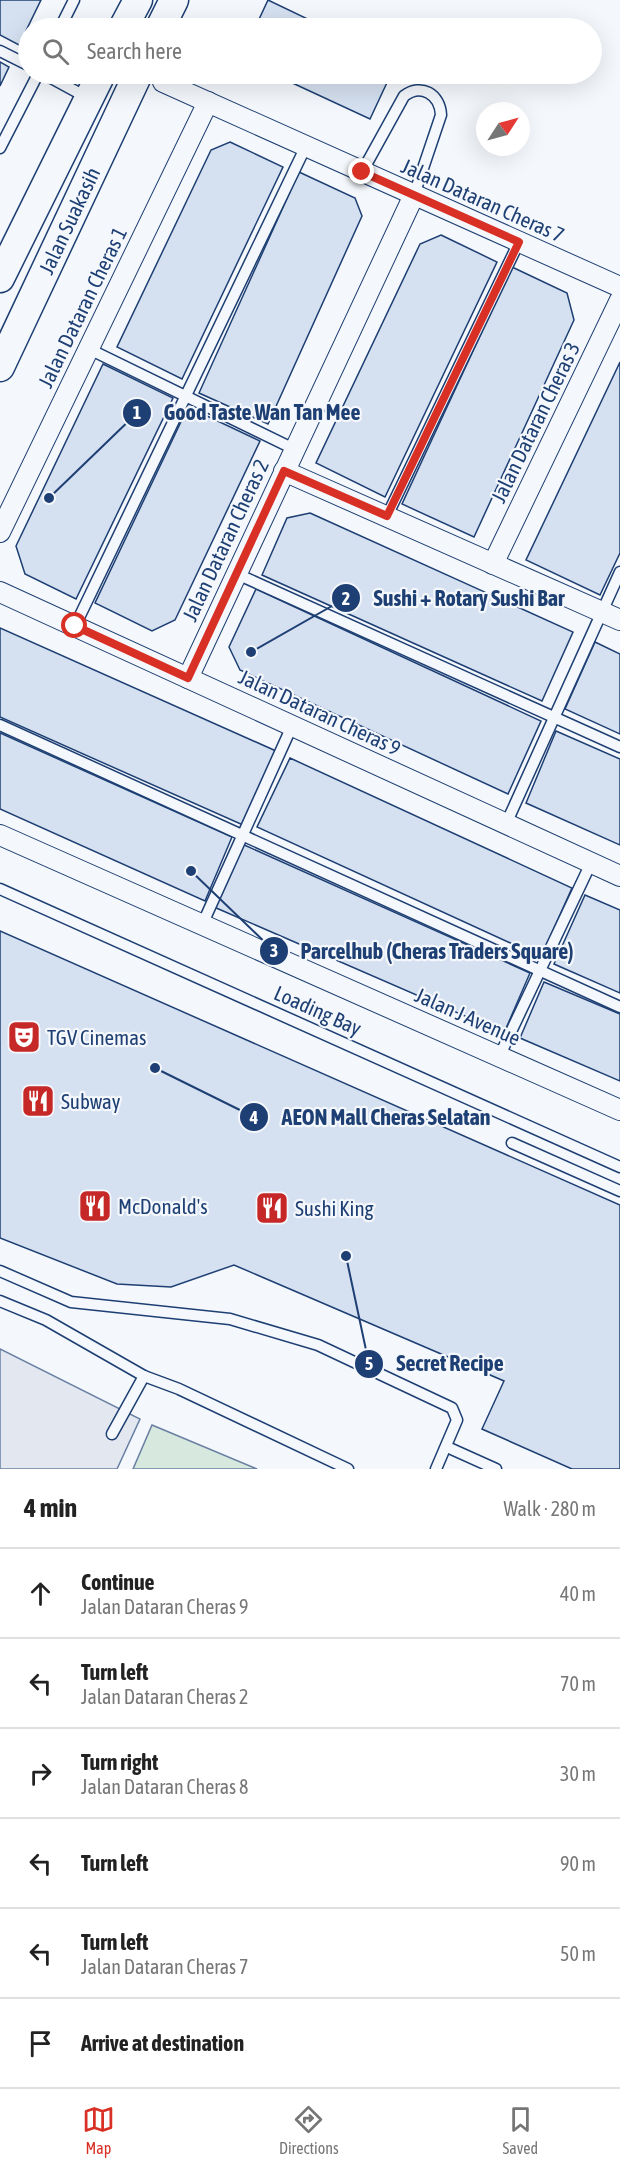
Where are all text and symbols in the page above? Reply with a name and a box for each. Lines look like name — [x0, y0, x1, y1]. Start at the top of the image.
search box — [18, 18, 602, 84]
icon: search — [39, 35, 72, 68]
text: Search here — [87, 38, 182, 64]
north arrow — [476, 102, 530, 156]
street label: Jalan Dataran Cheras 7 — [398, 153, 568, 247]
route end — [348, 158, 374, 184]
street label: Jalan Suakasih — [34, 163, 104, 278]
street label: Jalan Dataran Cheras 1 — [33, 223, 131, 391]
street label: Jalan Dataran Cheras 3 — [486, 338, 584, 506]
callout: Good Taste Wan Tan Mee — [122, 393, 373, 433]
text: Good Taste Wan Tan Mee — [164, 399, 360, 425]
text: 1 — [133, 402, 141, 423]
street label: Jalan Dataran Cheras 2 — [177, 455, 273, 625]
callout: Sushi + Rotary Sushi Bar — [331, 578, 576, 618]
text: Sushi + Rotary Sushi Bar — [374, 585, 565, 611]
text: 2 — [342, 588, 350, 609]
route start — [61, 612, 87, 638]
street label: Jalan Dataran Cheras 9 — [235, 664, 405, 760]
callout: Parcelhub (Cheras Traders Square) — [259, 931, 586, 971]
text: Parcelhub (Cheras Traders Square) — [300, 938, 574, 964]
text: 3 — [270, 940, 278, 961]
street label: Loading Bay — [271, 980, 366, 1040]
street label: Jalan J Avenue — [412, 982, 524, 1050]
theatre icon: TGV Cinemas — [6, 1019, 42, 1055]
place label: TGV Cinemas — [47, 1025, 146, 1049]
restaurant icon: Subway — [20, 1083, 56, 1119]
place label: Subway — [61, 1089, 121, 1113]
callout: AEON Mall Cheras Selatan — [239, 1097, 502, 1137]
text: AEON Mall Cheras Selatan — [281, 1104, 490, 1130]
text: 4 — [249, 1107, 258, 1128]
restaurant icon: McDonald's — [77, 1188, 113, 1224]
restaurant icon: Sushi King — [254, 1190, 290, 1226]
place label: McDonald's — [118, 1194, 208, 1218]
place label: Sushi King — [295, 1196, 374, 1220]
callout: Secret Recipe — [354, 1344, 515, 1384]
text: Secret Recipe — [396, 1350, 504, 1376]
text: 5 — [365, 1353, 373, 1374]
text: 4 min — [24, 1493, 77, 1523]
text: Walk · 280 m — [504, 1497, 596, 1520]
text: Continue — [81, 1569, 155, 1595]
icon: ahead — [24, 1577, 57, 1610]
text: 40 m — [560, 1582, 596, 1605]
text: Jalan Dataran Cheras 9 — [81, 1595, 248, 1618]
text: Turn left — [81, 1659, 148, 1685]
icon: left — [24, 1667, 57, 1700]
text: 70 m — [560, 1672, 596, 1695]
text: Jalan Dataran Cheras 2 — [81, 1685, 248, 1708]
text: Turn right — [81, 1749, 158, 1775]
icon: right — [24, 1757, 57, 1790]
text: 30 m — [560, 1762, 596, 1785]
text: Jalan Dataran Cheras 8 — [81, 1775, 248, 1798]
icon: left — [24, 1847, 57, 1880]
text: Turn left — [81, 1850, 148, 1876]
text: 90 m — [560, 1852, 596, 1875]
text: Turn left — [81, 1929, 148, 1955]
icon: left — [24, 1937, 57, 1970]
text: 50 m — [560, 1942, 596, 1965]
text: Jalan Dataran Cheras 7 — [81, 1955, 248, 1978]
icon: arrive — [24, 2027, 57, 2060]
text: Arrive at destination — [81, 2030, 244, 2056]
tab: Map — [82, 2103, 115, 2157]
tab: Directions — [279, 2103, 339, 2157]
tab: Saved — [503, 2103, 538, 2157]

